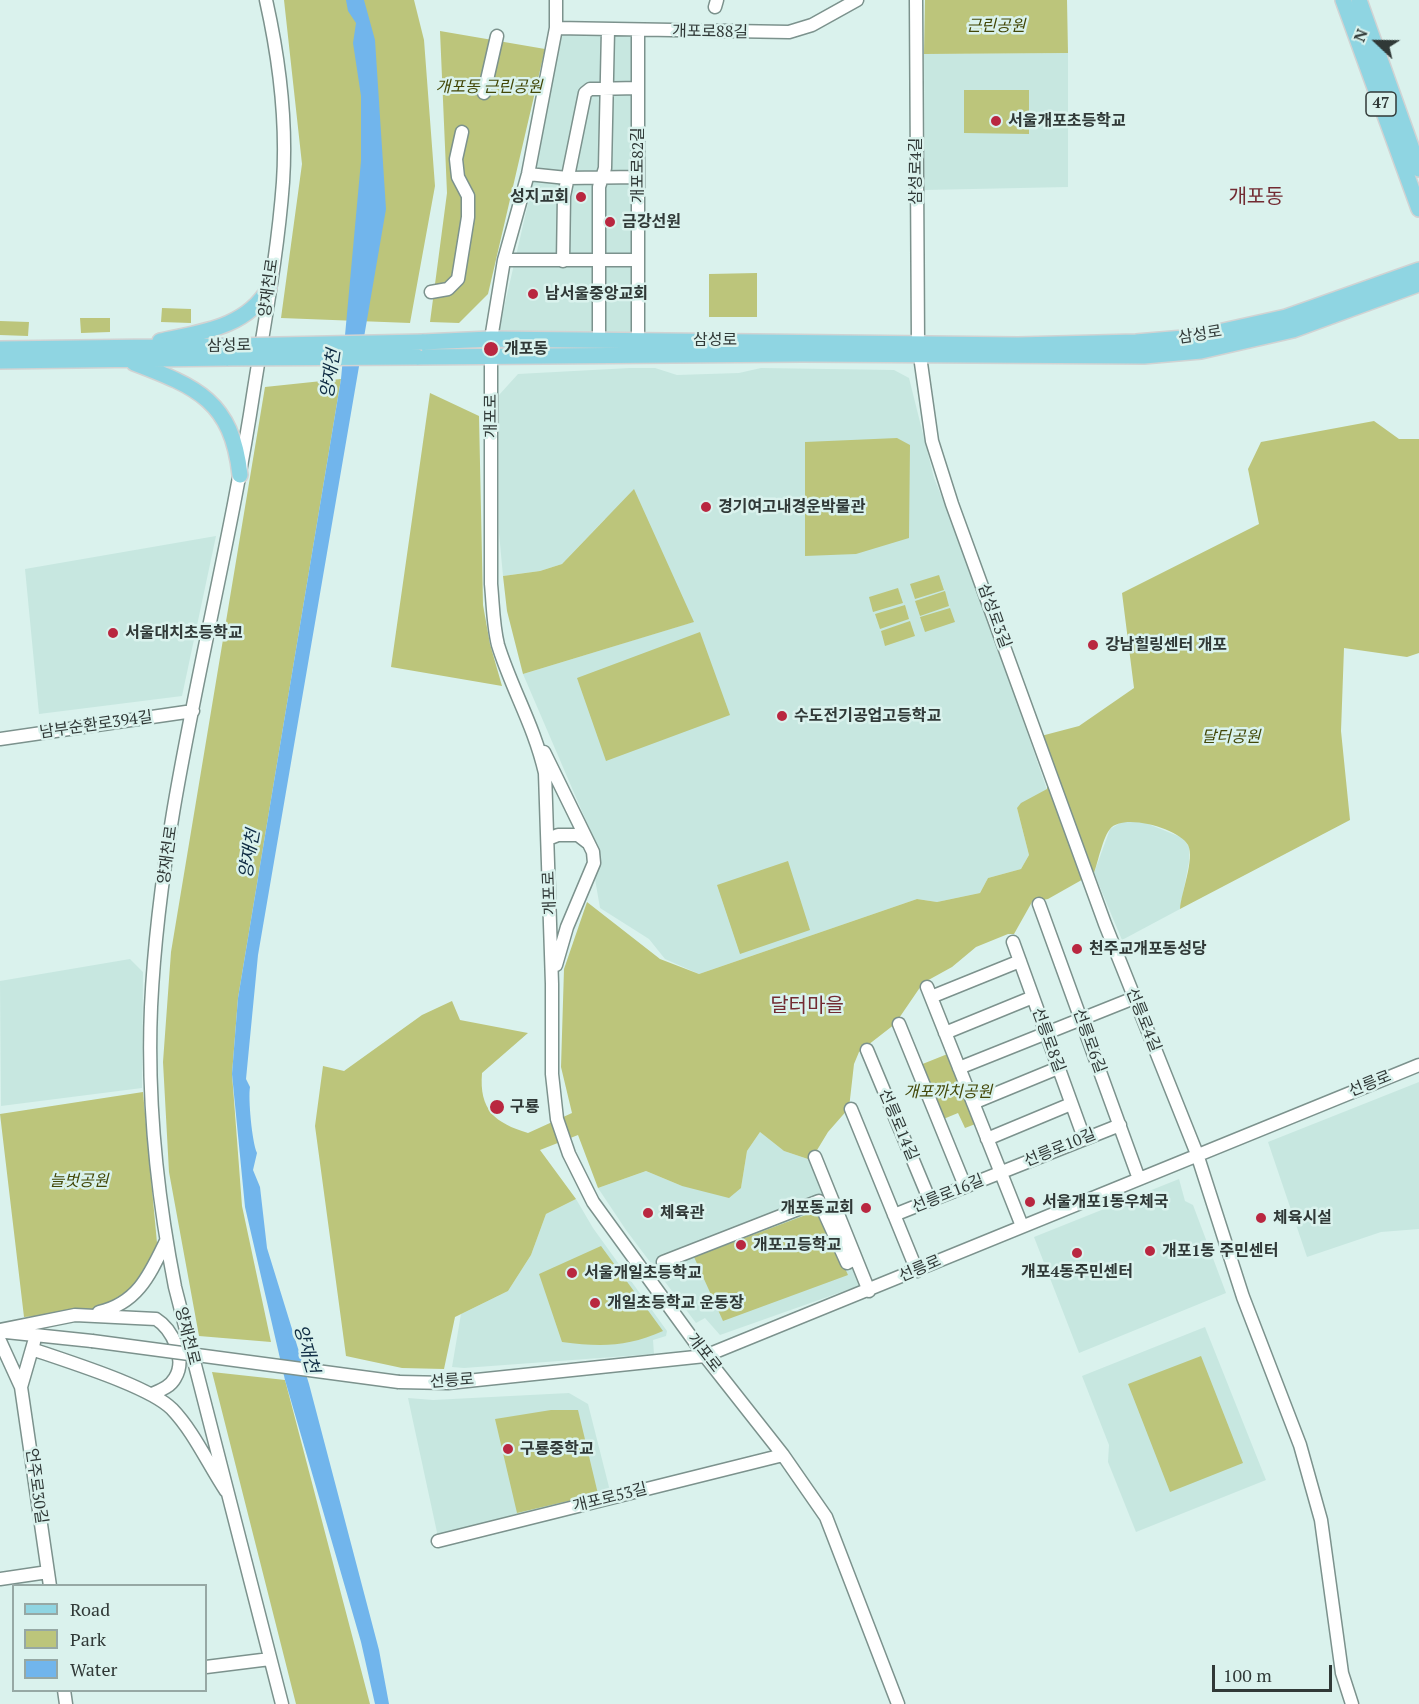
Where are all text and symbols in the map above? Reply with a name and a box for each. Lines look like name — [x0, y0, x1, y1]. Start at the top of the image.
north arrow — [1347, 12, 1407, 72]
park label: 근린공원 — [967, 16, 1025, 36]
street label: 개포로88길 — [672, 22, 748, 42]
text: N — [1348, 26, 1373, 45]
park label: 개포동 근린공원 — [436, 77, 542, 97]
road number: 47 — [1366, 92, 1396, 116]
place label: 서울개포초등학교 — [1008, 111, 1126, 131]
marker: 서울개포초등학교 — [989, 114, 1003, 128]
street label: 개포로82길 — [628, 127, 648, 203]
street label: 삼성로4길 — [906, 137, 926, 205]
district label: 개포동 — [1228, 185, 1284, 209]
place label: 성지교회 — [510, 187, 569, 207]
marker: 성지교회 — [574, 190, 588, 204]
place label: 금강선원 — [622, 212, 681, 232]
marker: 금강선원 — [603, 215, 617, 229]
street label: 양재천로 — [255, 258, 283, 318]
place label: 남서울중앙교회 — [545, 284, 648, 304]
marker: 남서울중앙교회 — [526, 287, 540, 301]
street label: 삼성로 — [1177, 322, 1223, 348]
street label: 삼성로 — [693, 330, 737, 350]
street label: 삼성로 — [207, 336, 251, 356]
place label: 개포동 — [504, 339, 548, 359]
marker: 개포동 — [482, 340, 500, 358]
water label: 양재천 — [316, 348, 346, 400]
street label: 개포로 — [481, 394, 501, 438]
place label: 경기여고내경운박물관 — [718, 497, 865, 517]
marker: 경기여고내경운박물관 — [699, 500, 713, 514]
street label: 삼성로3길 — [973, 581, 1015, 651]
place label: 서울대치초등학교 — [125, 623, 243, 643]
marker: 서울대치초등학교 — [106, 626, 120, 640]
place label: 강남힐링센터 개포 — [1105, 635, 1227, 655]
marker: 강남힐링센터 개포 — [1086, 638, 1100, 652]
place label: 수도전기공업고등학교 — [794, 706, 941, 726]
street label: 남부순환로394길 — [38, 708, 154, 742]
marker: 수도전기공업고등학교 — [775, 709, 789, 723]
park label: 달터공원 — [1202, 727, 1260, 747]
street label: 양재천로 — [154, 825, 182, 885]
water label: 양재천 — [235, 828, 265, 880]
street label: 개포로 — [540, 871, 560, 915]
place label: 천주교개포동성당 — [1089, 939, 1207, 959]
marker: 천주교개포동성당 — [1070, 942, 1084, 956]
street label: 선릉로4길 — [1121, 985, 1165, 1055]
district label: 달터마을 — [770, 994, 844, 1018]
street label: 선릉로8길 — [1027, 1005, 1069, 1075]
street label: 선릉로6길 — [1068, 1006, 1110, 1076]
street label: 선릉로 — [1346, 1067, 1394, 1101]
park label: 개포까치공원 — [904, 1082, 992, 1102]
street label: 선릉로14길 — [874, 1086, 922, 1164]
place label: 구룡 — [510, 1097, 539, 1117]
marker: 구룡 — [488, 1098, 506, 1116]
street label: 선릉로10길 — [1021, 1125, 1099, 1171]
park label: 늘벗공원 — [50, 1171, 108, 1191]
street label: 선릉로16길 — [909, 1171, 987, 1217]
place label: 서울개포1동우체국 — [1042, 1192, 1169, 1212]
marker: 서울개포1동우체국 — [1023, 1195, 1037, 1209]
place label: 개포동교회 — [780, 1198, 854, 1218]
marker: 개포동교회 — [859, 1201, 873, 1215]
place label: 체육관 — [660, 1203, 704, 1223]
marker: 체육관 — [641, 1206, 655, 1220]
place label: 체육시설 — [1273, 1208, 1332, 1228]
marker: 체육시설 — [1254, 1211, 1268, 1225]
place label: 개포고등학교 — [753, 1235, 841, 1255]
marker: 개포고등학교 — [734, 1238, 748, 1252]
place label: 개포1동 주민센터 — [1162, 1241, 1278, 1261]
marker: 개포1동 주민센터 — [1143, 1244, 1157, 1258]
marker: 개포4동주민센터 — [1070, 1246, 1084, 1260]
street label: 선릉로 — [896, 1252, 944, 1286]
place label: 개포4동주민센터 — [1021, 1262, 1133, 1282]
place label: 서울개일초등학교 — [584, 1263, 702, 1283]
marker: 서울개일초등학교 — [565, 1266, 579, 1280]
place label: 개일초등학교 운동장 — [607, 1293, 744, 1313]
marker: 개일초등학교 운동장 — [588, 1296, 602, 1310]
street label: 양재천로 — [171, 1305, 203, 1367]
water label: 양재천 — [289, 1322, 323, 1376]
street label: 개포로 — [683, 1330, 725, 1376]
street label: 선릉로 — [429, 1370, 475, 1392]
place label: 구룡중학교 — [520, 1439, 594, 1459]
marker: 구룡중학교 — [501, 1442, 515, 1456]
street label: 언주로30길 — [21, 1447, 51, 1525]
street label: 개포로53길 — [571, 1479, 649, 1517]
legend — [12, 1584, 207, 1692]
text: Road — [70, 1597, 110, 1621]
text: Park — [70, 1627, 106, 1651]
scale bar — [1215, 1653, 1335, 1691]
text: Water — [70, 1657, 117, 1681]
text: 100 m — [1223, 1663, 1272, 1687]

